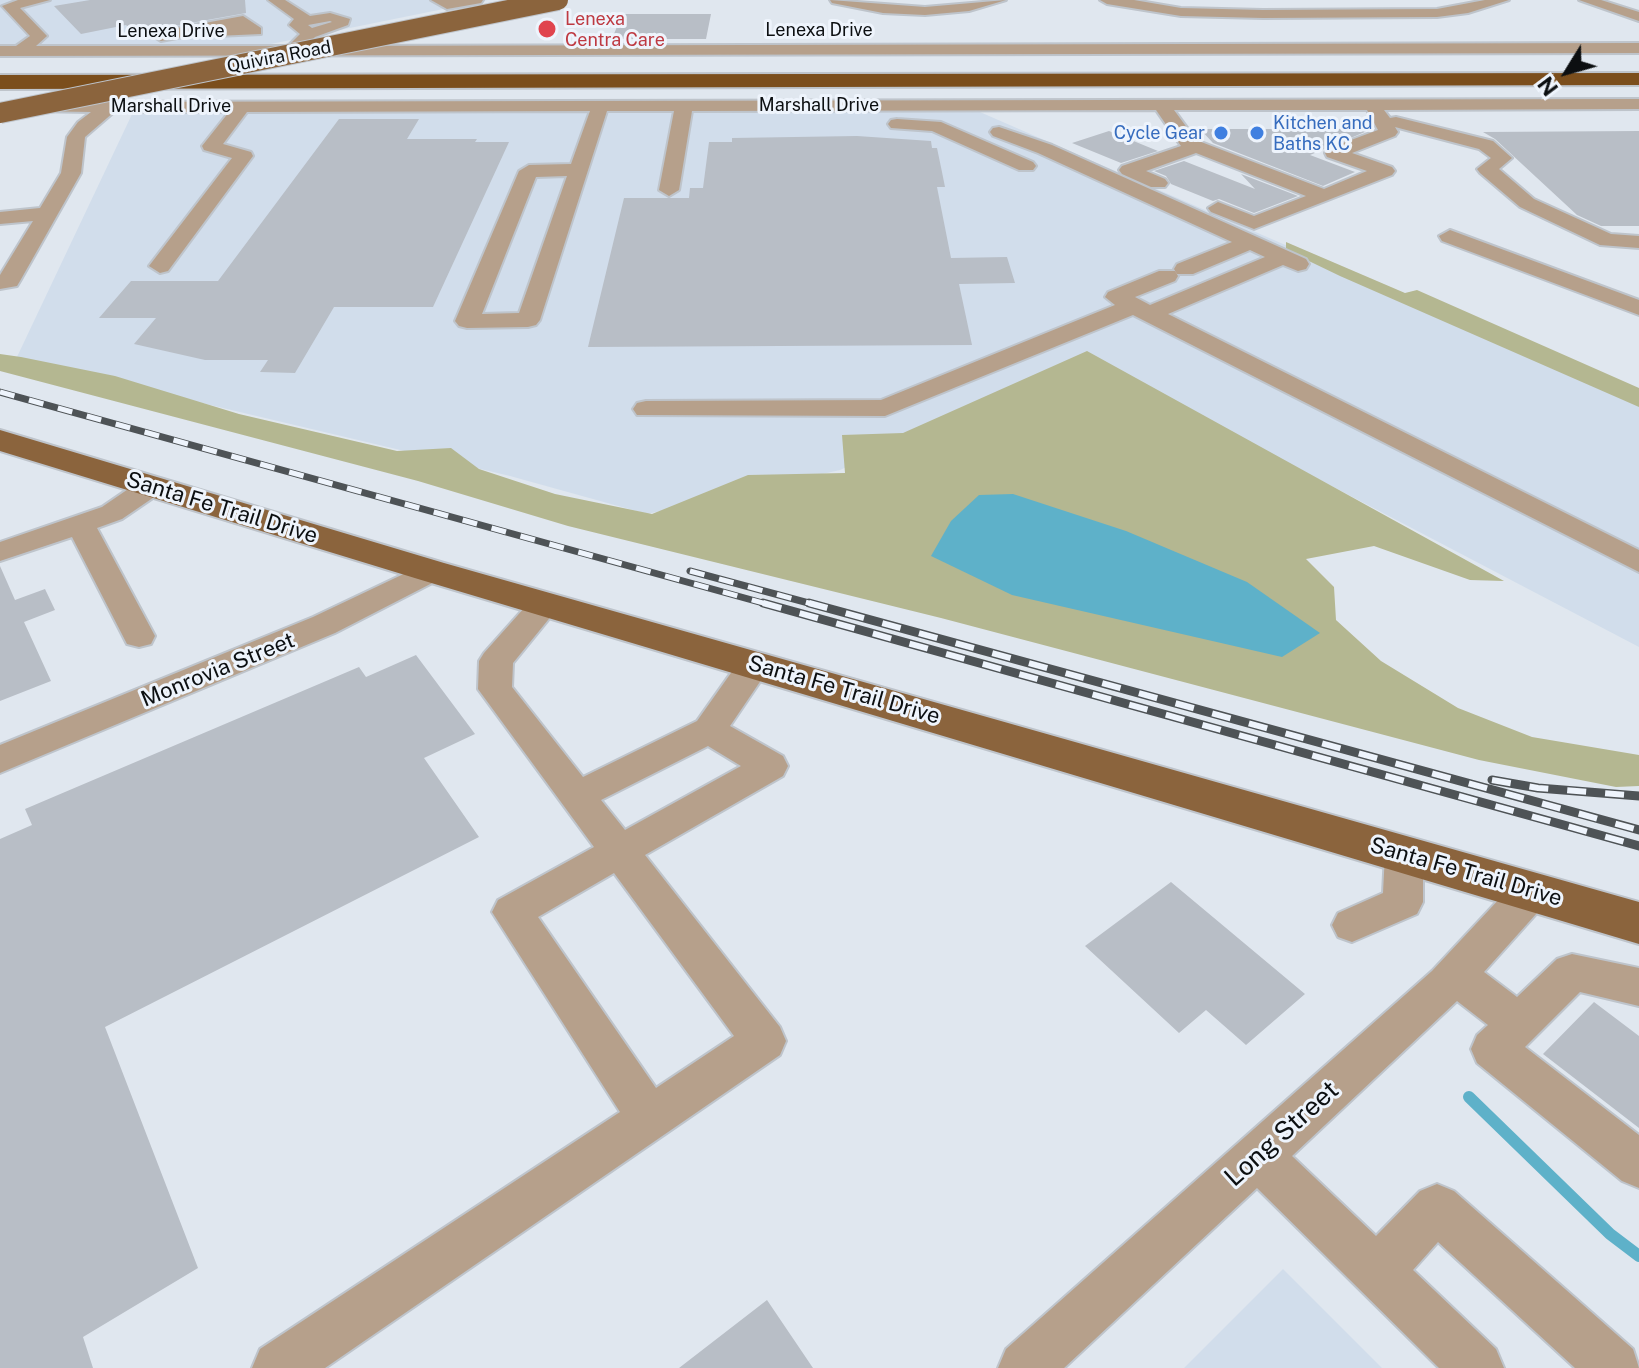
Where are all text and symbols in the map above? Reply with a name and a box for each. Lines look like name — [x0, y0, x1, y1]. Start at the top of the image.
place label: Lenexa Centra Care — [565, 8, 665, 50]
marker: Lenexa Centra Care — [536, 18, 558, 40]
street label: Lenexa Drive — [765, 19, 873, 41]
street label: Lenexa Drive — [117, 20, 225, 42]
north arrow — [1527, 32, 1607, 112]
street label: Quivira Road — [225, 36, 333, 78]
text: N — [1532, 72, 1563, 101]
street label: Marshall Drive — [759, 94, 879, 116]
street label: Marshall Drive — [111, 95, 231, 117]
place label: Kitchen and Baths KC — [1273, 112, 1373, 154]
place label: Cycle Gear — [1114, 122, 1205, 144]
marker: Cycle Gear — [1212, 124, 1230, 142]
marker: Kitchen and Baths KC — [1248, 124, 1266, 142]
street label: Santa Fe Trail Drive — [123, 466, 321, 550]
street label: Monrovia Street — [137, 627, 299, 713]
street label: Santa Fe Trail Drive — [745, 650, 943, 730]
street label: Santa Fe Trail Drive — [1367, 832, 1565, 912]
street label: Long Street — [1219, 1075, 1345, 1193]

